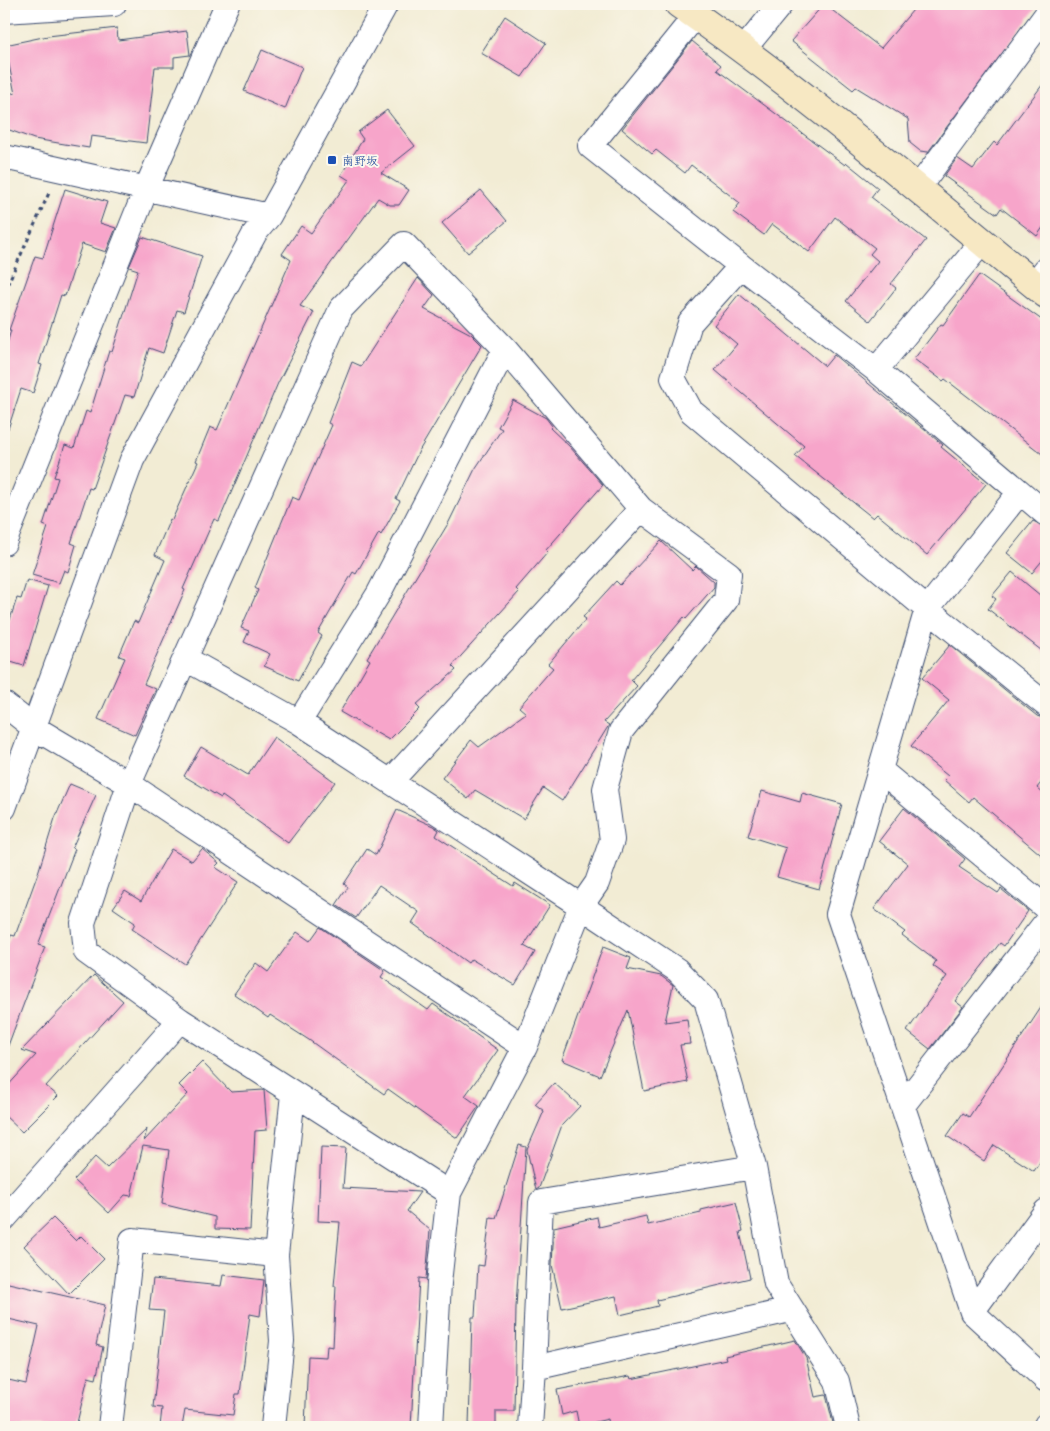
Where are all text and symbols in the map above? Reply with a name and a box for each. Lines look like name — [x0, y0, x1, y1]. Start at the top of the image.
place label: 南野坂 — [342, 153, 378, 168]
marker: 南野坂 — [326, 154, 338, 166]

